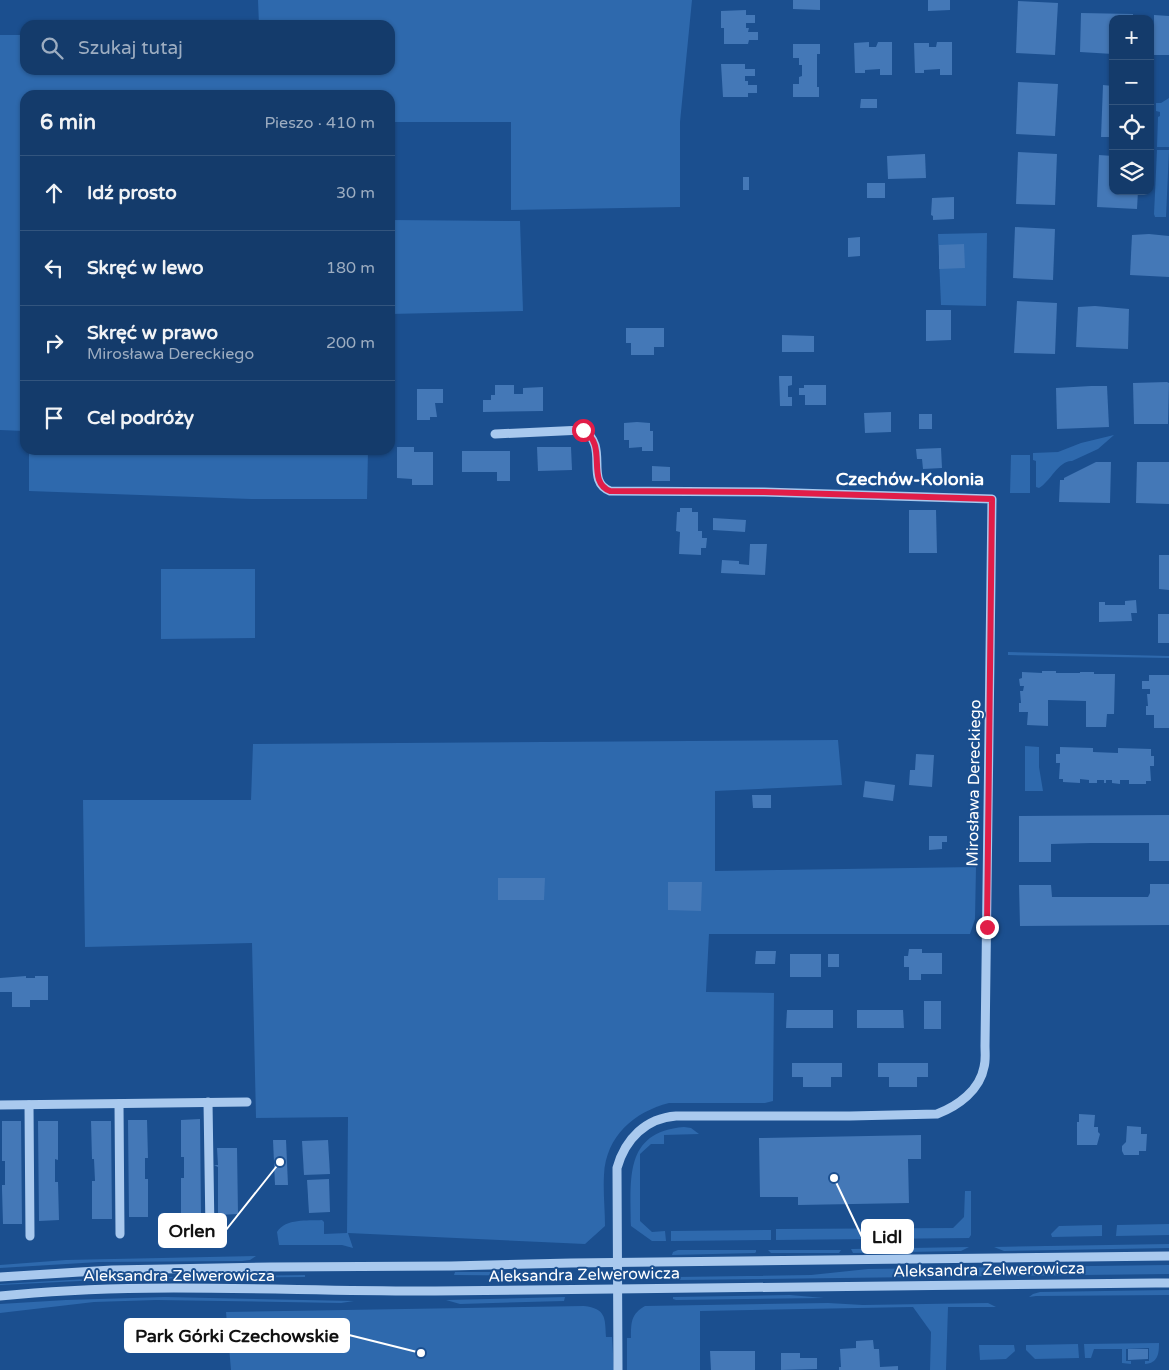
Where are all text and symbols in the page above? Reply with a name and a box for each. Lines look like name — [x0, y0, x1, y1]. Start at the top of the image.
map controls — [1109, 15, 1154, 195]
button: + — [1109, 15, 1154, 60]
search box — [20, 20, 395, 75]
icon: search — [38, 34, 66, 62]
text: Szukaj tutaj — [78, 37, 183, 59]
button: − — [1109, 60, 1154, 105]
button: locate — [1109, 105, 1154, 150]
text: 6 min — [40, 110, 96, 135]
text: Pieszo · 410 m — [264, 113, 375, 133]
button: layers — [1109, 150, 1154, 195]
icon: ahead — [40, 179, 68, 207]
text: Idź prosto — [87, 182, 177, 204]
text: 30 m — [336, 183, 375, 203]
icon: left — [40, 254, 68, 282]
text: Skręć w lewo — [87, 257, 204, 279]
text: 180 m — [326, 258, 375, 278]
text: Skręć w prawo — [87, 322, 218, 344]
icon: right — [40, 329, 68, 357]
text: 200 m — [326, 333, 375, 353]
text: Mirosława Dereckiego — [87, 344, 254, 364]
icon: arrive — [40, 404, 68, 432]
text: Cel podróży — [87, 407, 194, 429]
route start — [572, 419, 595, 442]
district label: Czechów-Kolonia — [836, 468, 984, 490]
street label: Mirosława Dereckiego — [963, 699, 985, 867]
route end — [976, 916, 999, 939]
callout: Orlen — [159, 1214, 226, 1247]
text: Orlen — [169, 1220, 215, 1242]
callout: Lidl — [862, 1220, 913, 1253]
text: Lidl — [872, 1226, 902, 1248]
street label: Aleksandra Zelwerowicza — [893, 1258, 1085, 1282]
street label: Aleksandra Zelwerowicza — [488, 1263, 680, 1287]
street label: Aleksandra Zelwerowicza — [83, 1266, 275, 1286]
callout: Park Górki Czechowskie — [125, 1319, 349, 1352]
text: Park Górki Czechowskie — [135, 1325, 339, 1347]

